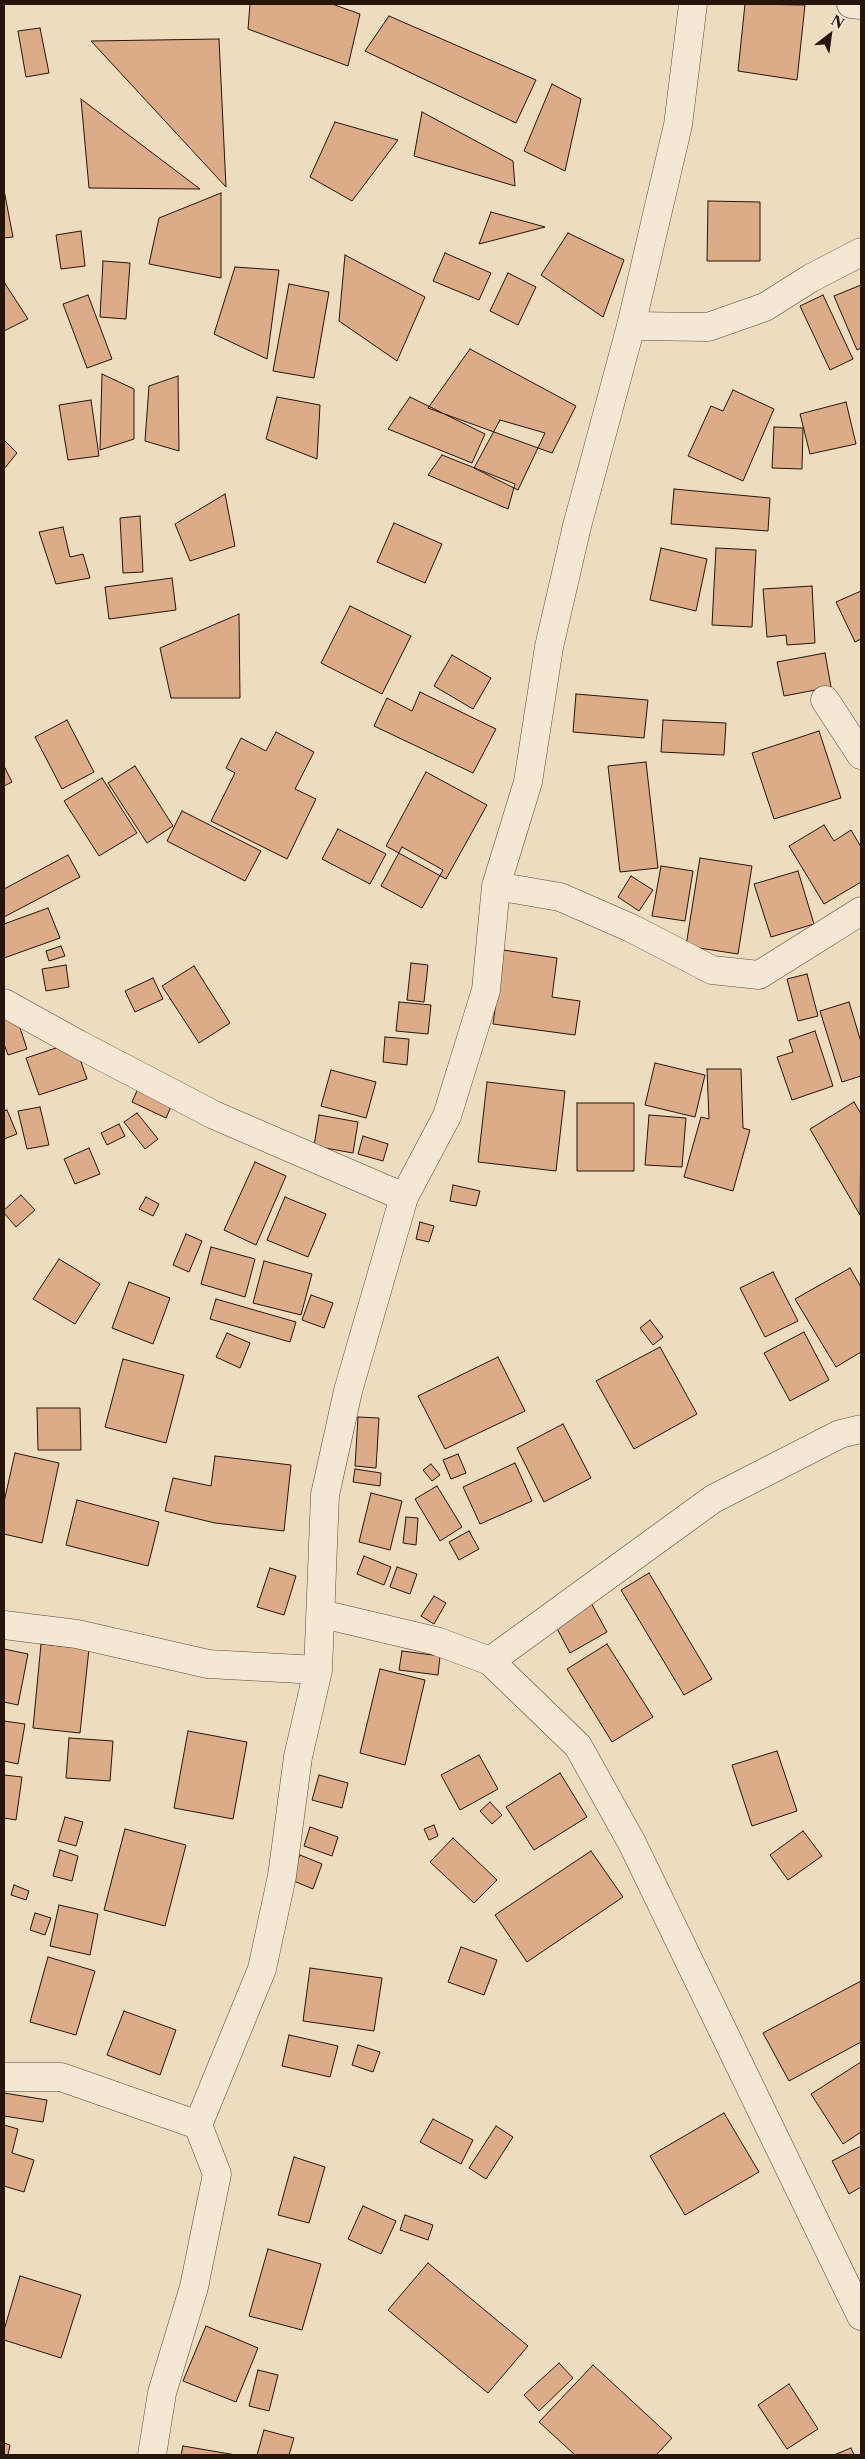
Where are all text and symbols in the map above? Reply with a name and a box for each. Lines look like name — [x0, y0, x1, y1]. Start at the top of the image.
north arrow — [805, 10, 855, 60]
text: N — [828, 11, 847, 33]

